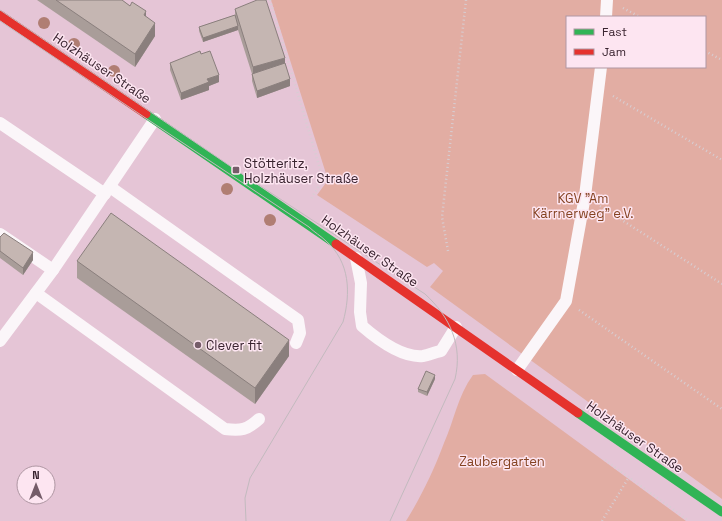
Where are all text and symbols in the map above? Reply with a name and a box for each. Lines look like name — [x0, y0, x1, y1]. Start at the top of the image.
legend — [566, 16, 706, 68]
text: Fast — [602, 24, 627, 40]
street label: Holzhäuser Straße — [50, 29, 154, 107]
text: Jam — [602, 44, 626, 60]
place label: Stötteritz, Holzhäuser Straße — [244, 155, 359, 187]
marker: Stötteritz, Holzhäuser Straße — [231, 165, 241, 175]
park label: KGV "Am Kärrnerweg" e.V. — [532, 190, 634, 222]
street label: Holzhäuser Straße — [318, 211, 422, 291]
place label: Clever fit — [206, 337, 262, 354]
marker: Clever fit — [193, 340, 203, 350]
street label: Holzhäuser Straße — [583, 397, 687, 477]
park label: Zaubergarten — [459, 453, 545, 470]
north arrow — [16, 465, 56, 505]
text: N — [32, 468, 40, 482]

